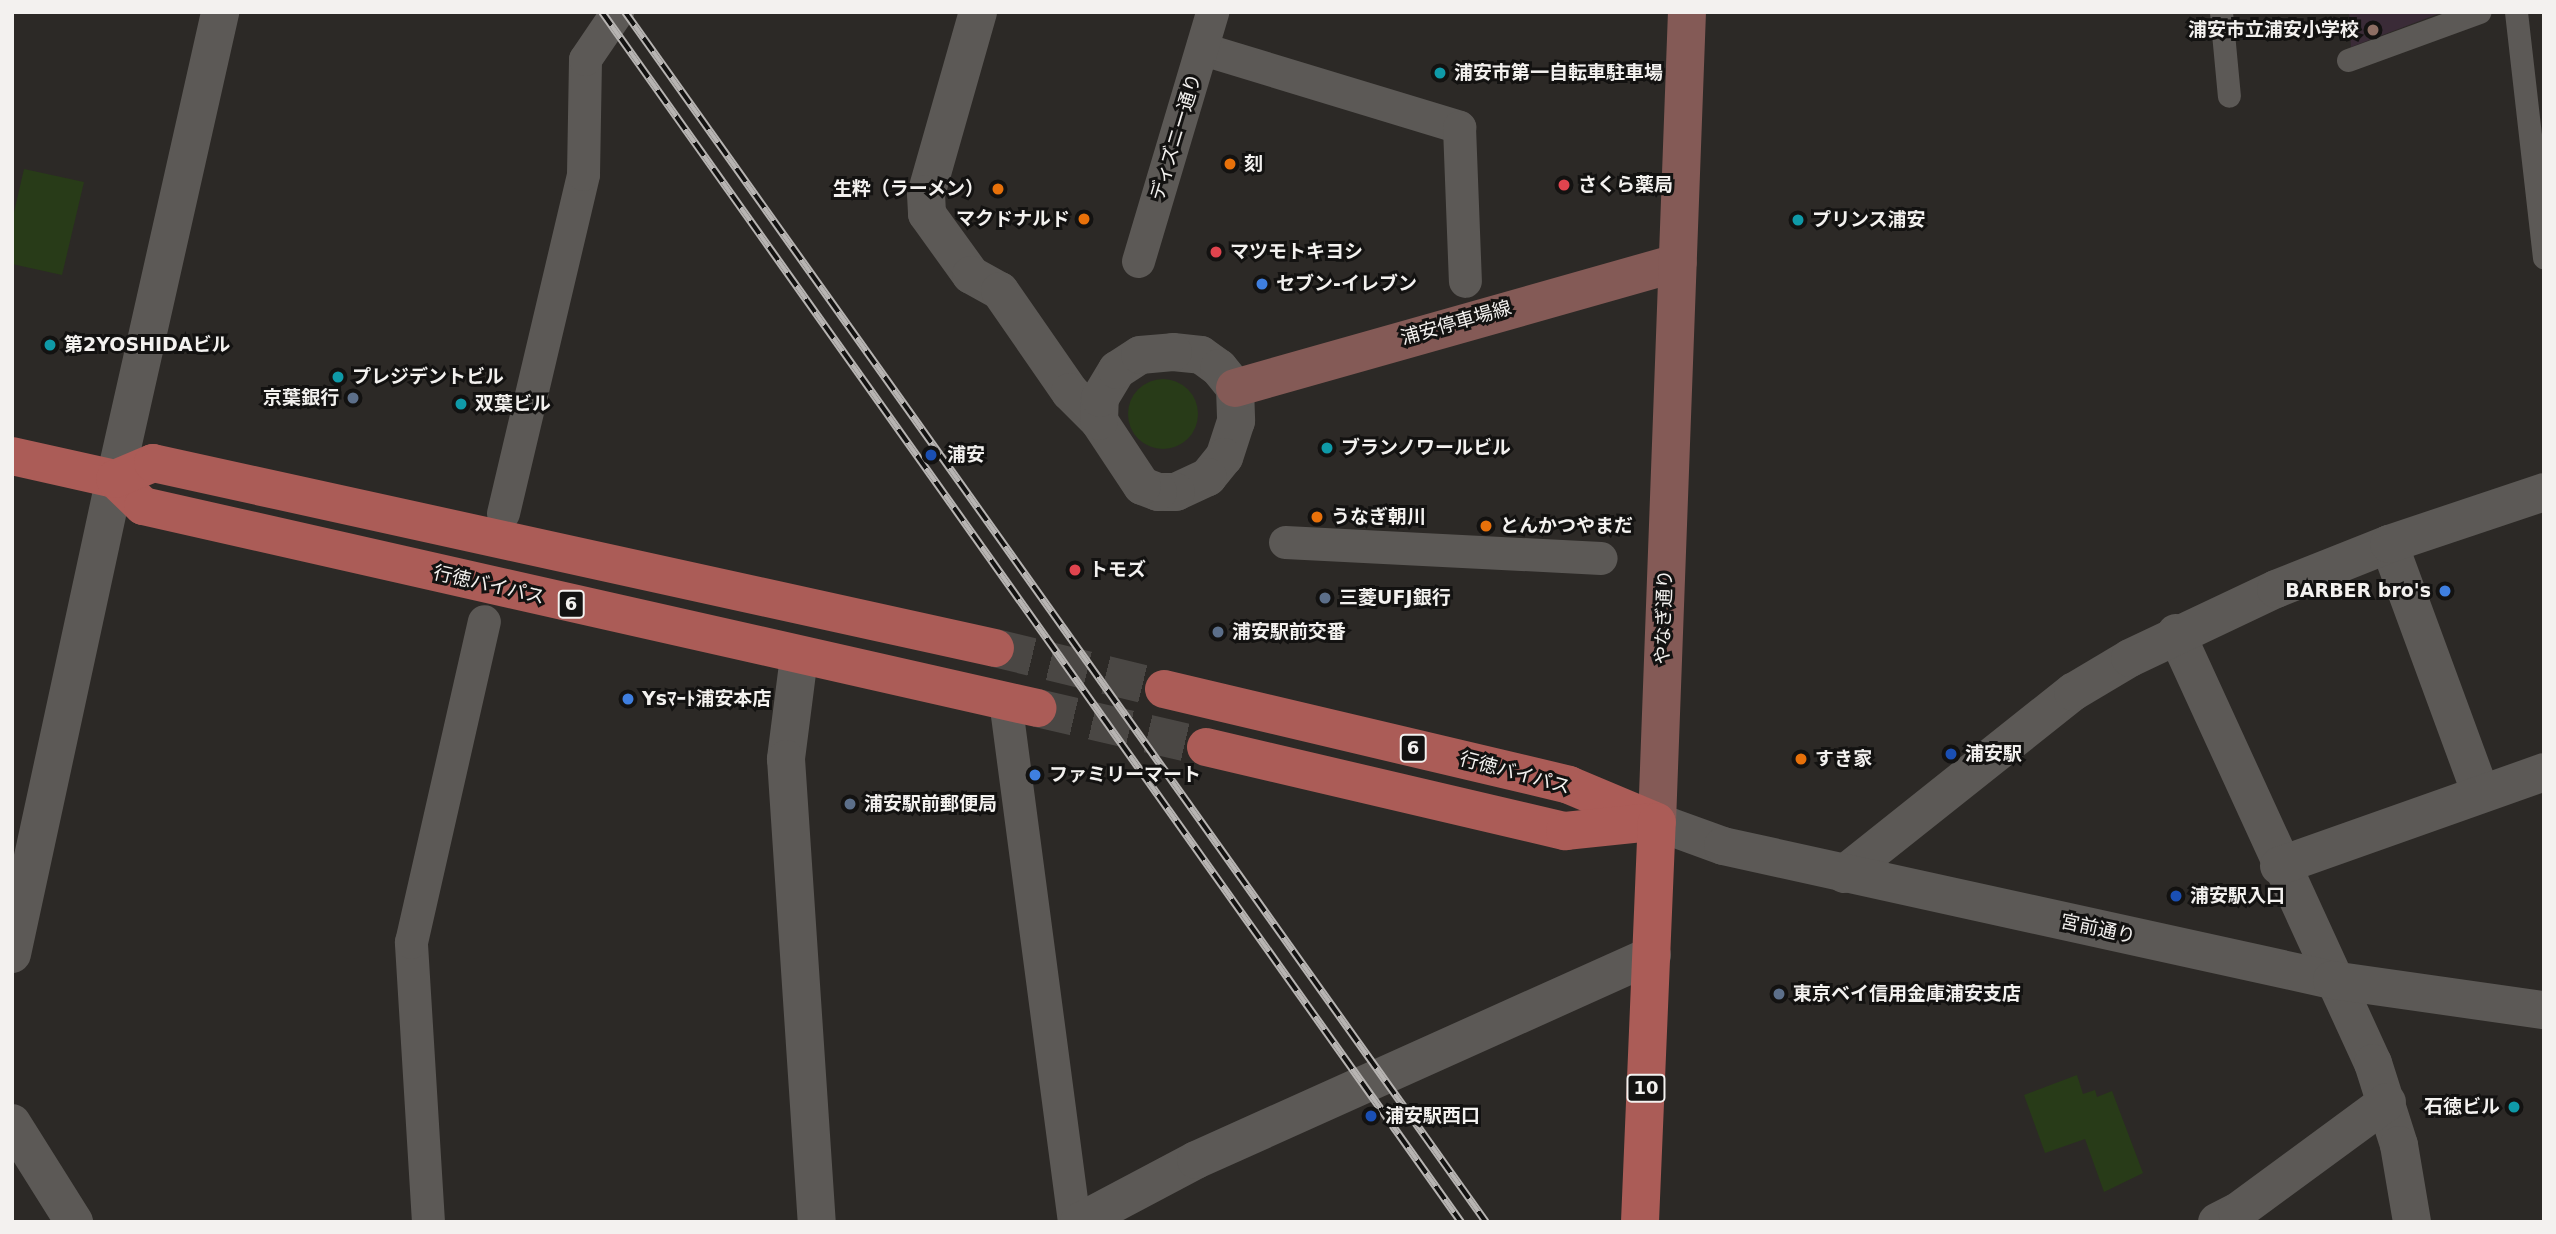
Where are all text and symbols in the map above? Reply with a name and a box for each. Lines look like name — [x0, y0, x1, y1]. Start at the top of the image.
place label: 浦安市立浦安小学校 — [2188, 19, 2359, 41]
marker: 浦安市立浦安小学校 — [2365, 22, 2381, 38]
place label: 浦安市第一自転車駐車場 — [1454, 62, 1663, 84]
marker: 浦安市第一自転車駐車場 — [1432, 65, 1448, 81]
street label: ディズニー通り — [1146, 70, 1206, 204]
place label: 刻 — [1244, 153, 1263, 175]
marker: 刻 — [1222, 156, 1238, 172]
place label: さくら薬局 — [1578, 174, 1673, 196]
marker: さくら薬局 — [1556, 177, 1572, 193]
place label: 生粋（ラーメン） — [832, 178, 984, 200]
marker: 生粋（ラーメン） — [990, 181, 1006, 197]
place label: マクドナルド — [956, 208, 1070, 230]
place label: プリンス浦安 — [1812, 209, 1926, 231]
marker: マクドナルド — [1076, 211, 1092, 227]
marker: プリンス浦安 — [1790, 212, 1806, 228]
place label: マツモトキヨシ — [1230, 241, 1363, 263]
marker: マツモトキヨシ — [1208, 244, 1224, 260]
place label: セブン-イレブン — [1276, 273, 1417, 295]
marker: セブン-イレブン — [1254, 276, 1270, 292]
street label: 浦安停車場線 — [1398, 296, 1514, 350]
place label: 第2YOSHIDAビル — [64, 334, 231, 356]
marker: 第2YOSHIDAビル — [42, 337, 58, 353]
place label: プレジデントビル — [352, 366, 504, 388]
marker: プレジデントビル — [330, 369, 346, 385]
place label: 京葉銀行 — [263, 387, 339, 409]
marker: 京葉銀行 — [345, 390, 361, 406]
place label: 双葉ビル — [475, 393, 551, 415]
marker: 双葉ビル — [453, 396, 469, 412]
place label: ブランノワールビル — [1341, 437, 1512, 459]
marker: ブランノワールビル — [1319, 440, 1335, 456]
place label: 浦安 — [947, 444, 985, 466]
marker: 浦安 — [921, 445, 941, 465]
place label: うなぎ朝川 — [1331, 506, 1426, 528]
marker: うなぎ朝川 — [1309, 509, 1325, 525]
place label: とんかつやまだ — [1500, 515, 1633, 537]
marker: とんかつやまだ — [1478, 518, 1494, 534]
place label: トモズ — [1089, 559, 1146, 581]
street label: 行徳バイパス — [431, 561, 547, 609]
marker: トモズ — [1067, 562, 1083, 578]
street label: やなぎ通り — [1651, 569, 1677, 665]
place label: BARBER bro's — [2285, 580, 2431, 602]
marker: BARBER bro's — [2437, 583, 2453, 599]
place label: 三菱UFJ銀行 — [1339, 587, 1450, 609]
road number: 6 — [557, 590, 585, 618]
marker: 三菱UFJ銀行 — [1317, 590, 1333, 606]
place label: 浦安駅前交番 — [1232, 621, 1346, 643]
marker: 浦安駅前交番 — [1210, 624, 1226, 640]
place label: Ysﾏｰﾄ浦安本店 — [642, 688, 772, 710]
marker: Ysﾏｰﾄ浦安本店 — [620, 691, 636, 707]
road number: 6 — [1399, 734, 1427, 762]
place label: 浦安駅 — [1965, 743, 2022, 765]
marker: 浦安駅 — [1943, 746, 1959, 762]
street label: 行徳バイパス — [1457, 747, 1573, 799]
place label: すき家 — [1815, 748, 1872, 770]
marker: すき家 — [1793, 751, 1809, 767]
place label: ファミリーマート — [1049, 764, 1201, 786]
marker: ファミリーマート — [1027, 767, 1043, 783]
place label: 浦安駅前郵便局 — [864, 793, 997, 815]
marker: 浦安駅前郵便局 — [842, 796, 858, 812]
place label: 浦安駅入口 — [2190, 885, 2285, 907]
marker: 浦安駅入口 — [2168, 888, 2184, 904]
street label: 宮前通り — [2058, 910, 2138, 948]
place label: 東京ベイ信用金庫浦安支店 — [1793, 983, 2021, 1005]
marker: 東京ベイ信用金庫浦安支店 — [1771, 986, 1787, 1002]
road number: 10 — [1625, 1073, 1667, 1102]
place label: 石徳ビル — [2424, 1096, 2500, 1118]
marker: 石徳ビル — [2506, 1099, 2522, 1115]
place label: 浦安駅西口 — [1385, 1105, 1480, 1127]
marker: 浦安駅西口 — [1363, 1108, 1379, 1124]

